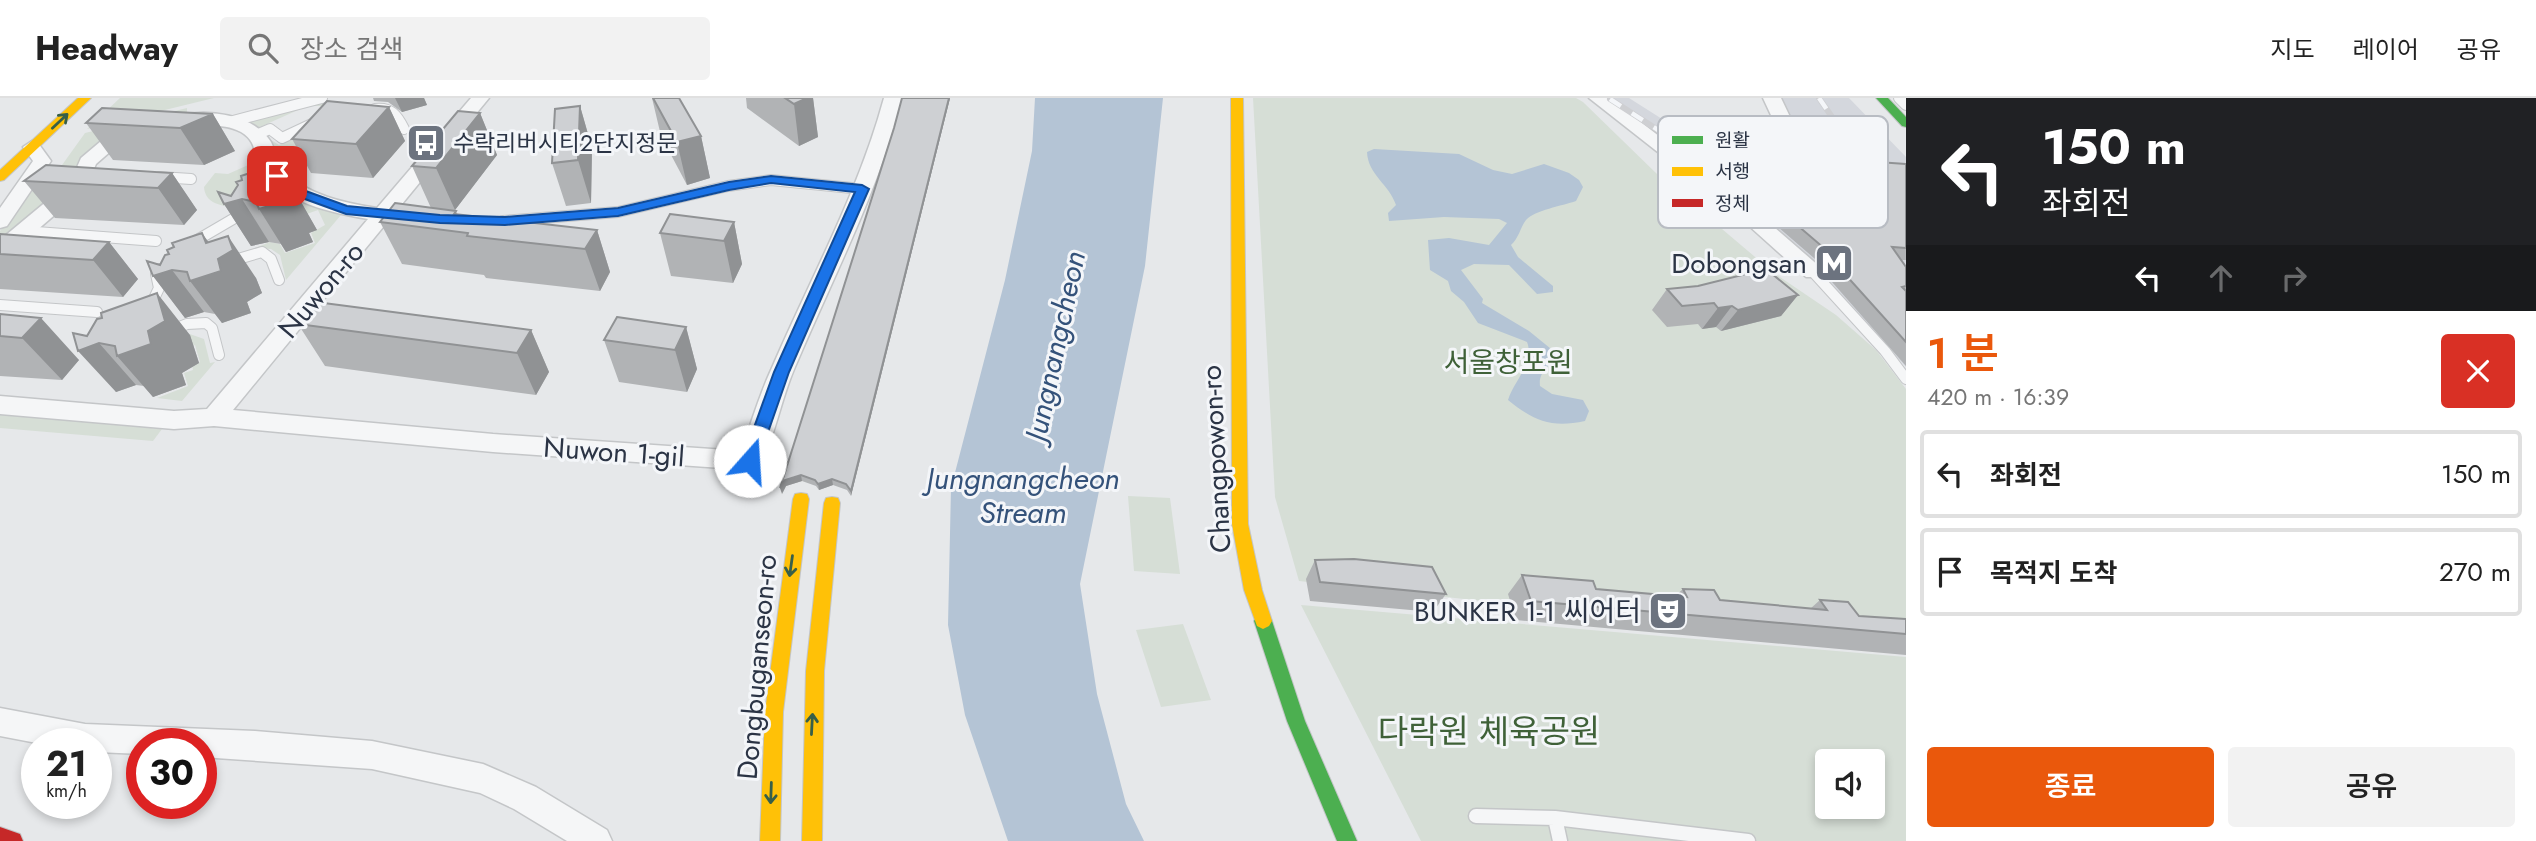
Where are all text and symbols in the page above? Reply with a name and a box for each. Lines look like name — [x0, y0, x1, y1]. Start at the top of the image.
search box — [220, 17, 710, 80]
text: Headway — [35, 25, 178, 72]
icon: search — [244, 29, 282, 67]
text: 장소 검색 — [300, 30, 403, 68]
text: 지도 — [2270, 32, 2315, 67]
text: 레이어 — [2353, 32, 2419, 67]
text: 공유 — [2457, 32, 2501, 67]
one-way arrow — [51, 112, 68, 129]
text: 150 m — [2042, 112, 2186, 182]
legend — [1658, 116, 1888, 228]
bus stop icon: 수락리버시티2단지정문 — [405, 122, 447, 164]
place label: 수락리버시티2단지정문 — [453, 126, 678, 160]
icon: left — [1927, 126, 2018, 217]
text: 원활 — [1715, 127, 1750, 154]
pin — [247, 146, 307, 206]
icon: arrive — [258, 157, 296, 195]
text: 서행 — [1715, 158, 1750, 185]
text: 좌회전 — [2042, 180, 2130, 226]
text: 정체 — [1715, 190, 1750, 217]
street label: Nuwon-ro — [268, 233, 374, 347]
metro station icon: Dobongsan — [1813, 242, 1855, 284]
place label: Dobongsan — [1671, 243, 1807, 284]
water label: Jungnangcheon — [1013, 247, 1096, 450]
icon: left — [2129, 259, 2167, 297]
icon: ahead — [2202, 259, 2240, 297]
icon: right — [2275, 259, 2313, 297]
text: 1 분 — [1927, 323, 1999, 384]
button: close — [2441, 334, 2515, 408]
park label: 서울창포원 — [1444, 342, 1572, 383]
street label: Changpowon-ro — [1191, 364, 1241, 554]
text: 420 m · 16:39 — [1927, 380, 2069, 414]
position arrow — [713, 424, 787, 498]
street label: Nuwon 1-gil — [542, 427, 686, 477]
icon: left — [1931, 455, 1969, 493]
text: 150 m — [2441, 455, 2511, 493]
text: 좌회전 — [1990, 456, 2062, 494]
water label: Jungnangcheon Stream — [921, 457, 1120, 534]
street label: Dongbuganseon-ro — [727, 553, 787, 781]
icon: arrive — [1931, 553, 1969, 591]
text: 270 m — [2439, 553, 2511, 591]
text: 목적지 도착 — [1990, 554, 2117, 592]
one-way arrow — [785, 555, 798, 577]
theatre icon: BUNKER 1-1 씨어터 — [1647, 590, 1689, 632]
place label: BUNKER 1-1 씨어터 — [1414, 591, 1641, 632]
park label: 다락원 체육공원 — [1378, 708, 1600, 755]
one-way arrow — [805, 713, 818, 736]
speed limit sign: 30 — [126, 728, 217, 819]
text: 21 — [46, 739, 87, 789]
button: 종료 — [1927, 747, 2214, 827]
button: 공유 — [2228, 747, 2515, 827]
map controls — [1815, 749, 1885, 819]
button: sound — [1815, 749, 1885, 819]
text: km/h — [46, 778, 87, 804]
one-way arrow — [764, 781, 778, 804]

